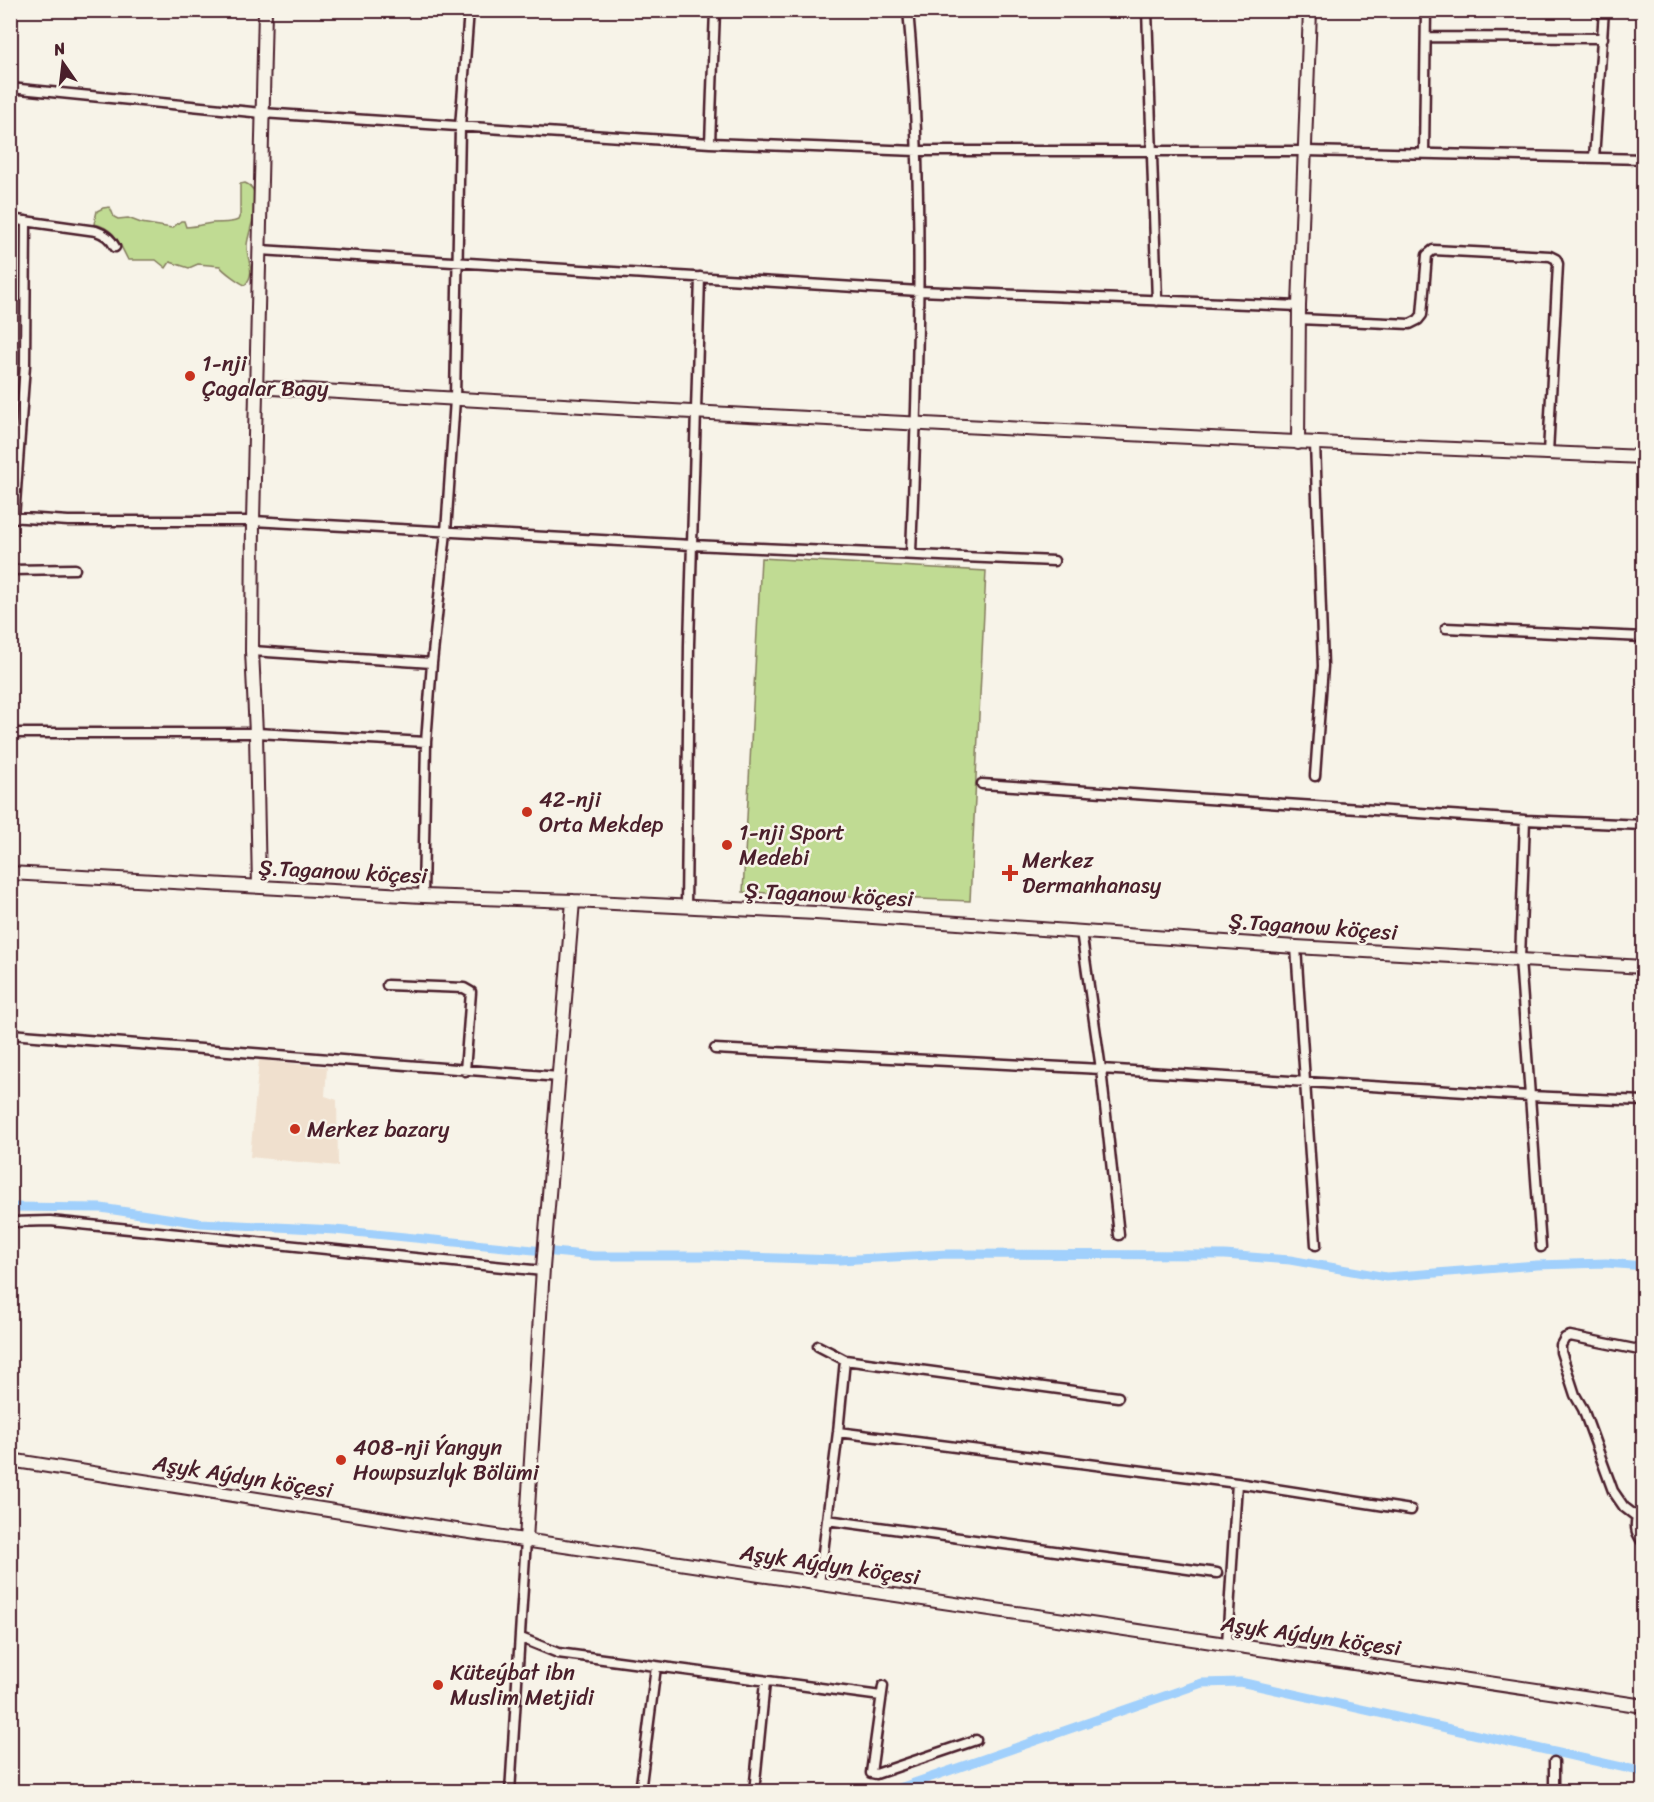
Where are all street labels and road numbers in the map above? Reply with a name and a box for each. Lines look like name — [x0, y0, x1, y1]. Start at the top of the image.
street label: Ş.Taganow köçesi — [258, 848, 429, 895]
street label: Ş.Taganow köçesi — [744, 871, 915, 918]
street label: Ş.Taganow köçesi — [1227, 901, 1400, 952]
street label: Aşyk Aýdyn köçesi — [149, 1443, 336, 1510]
street label: Aşyk Aýdyn köçesi — [737, 1532, 923, 1597]
street label: Aşyk Aýdyn köçesi — [1218, 1603, 1404, 1668]

